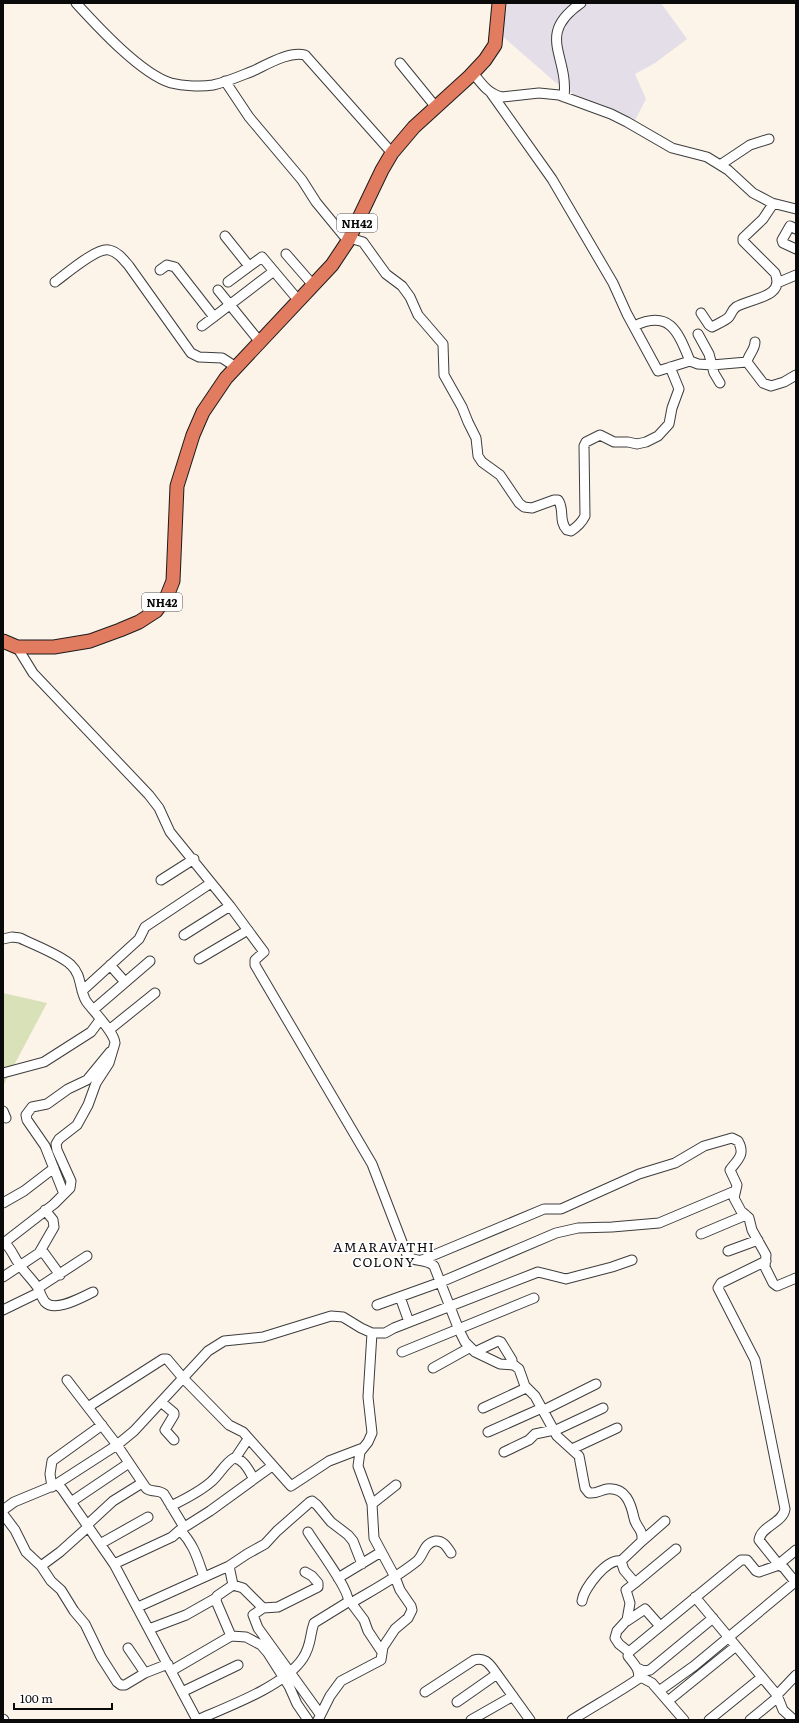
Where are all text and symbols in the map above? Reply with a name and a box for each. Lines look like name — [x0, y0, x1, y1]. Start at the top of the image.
road number: NH42 — [337, 214, 377, 232]
road number: NH42 — [142, 593, 182, 611]
district label: AMARAVATHI COLONY — [333, 1237, 435, 1271]
scale bar — [14, 1685, 112, 1711]
text: 100 m — [20, 1689, 53, 1707]

